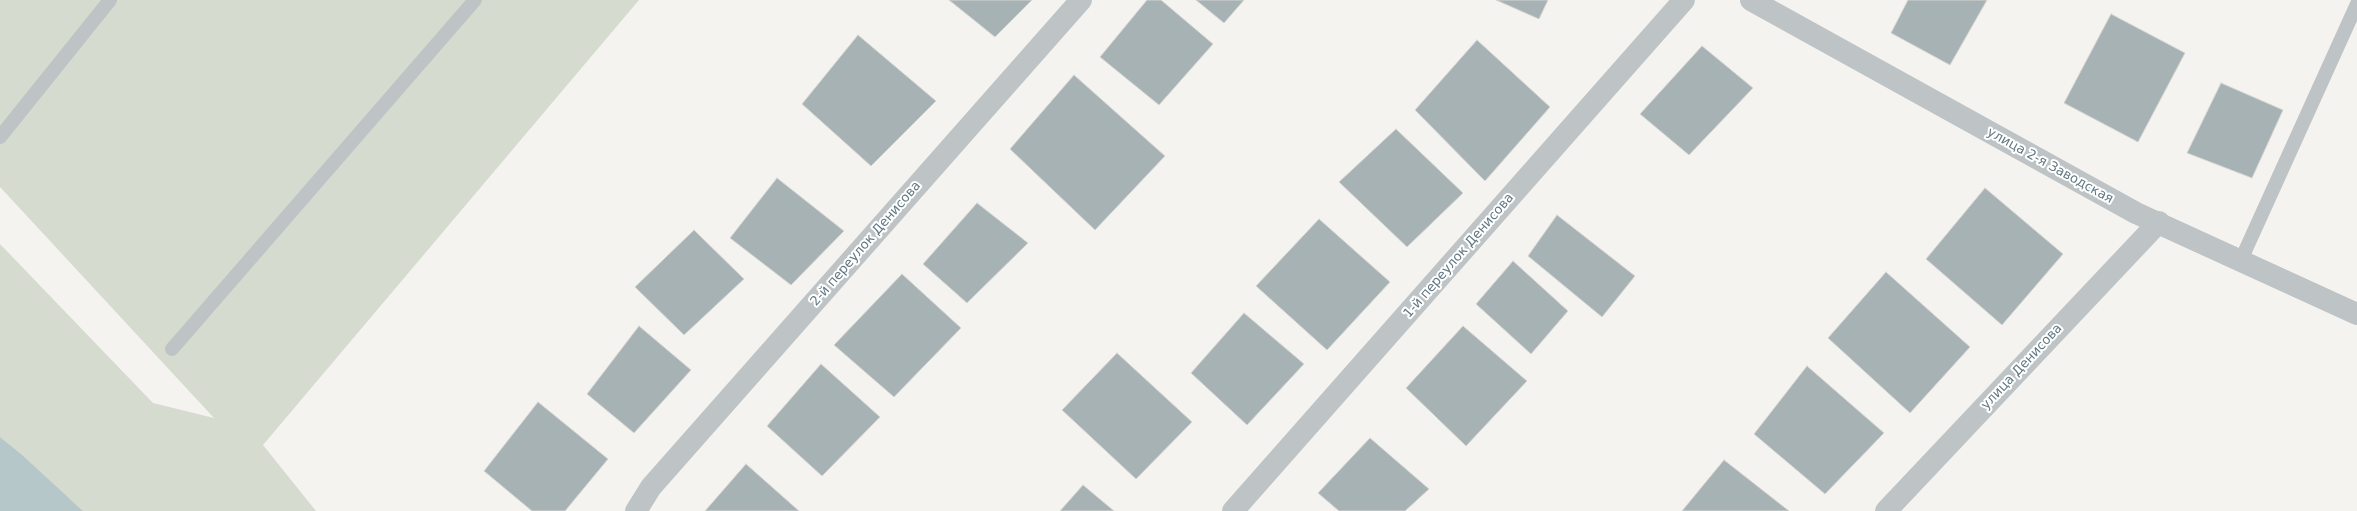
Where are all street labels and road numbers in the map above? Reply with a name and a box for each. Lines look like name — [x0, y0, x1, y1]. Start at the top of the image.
street label: улица 2-я Заводская — [1984, 125, 2116, 207]
street label: 2-й переулок Денисова — [808, 178, 924, 310]
street label: 1-й переулок Денисова — [1401, 190, 1517, 322]
street label: улица Денисова — [1978, 321, 2066, 413]

